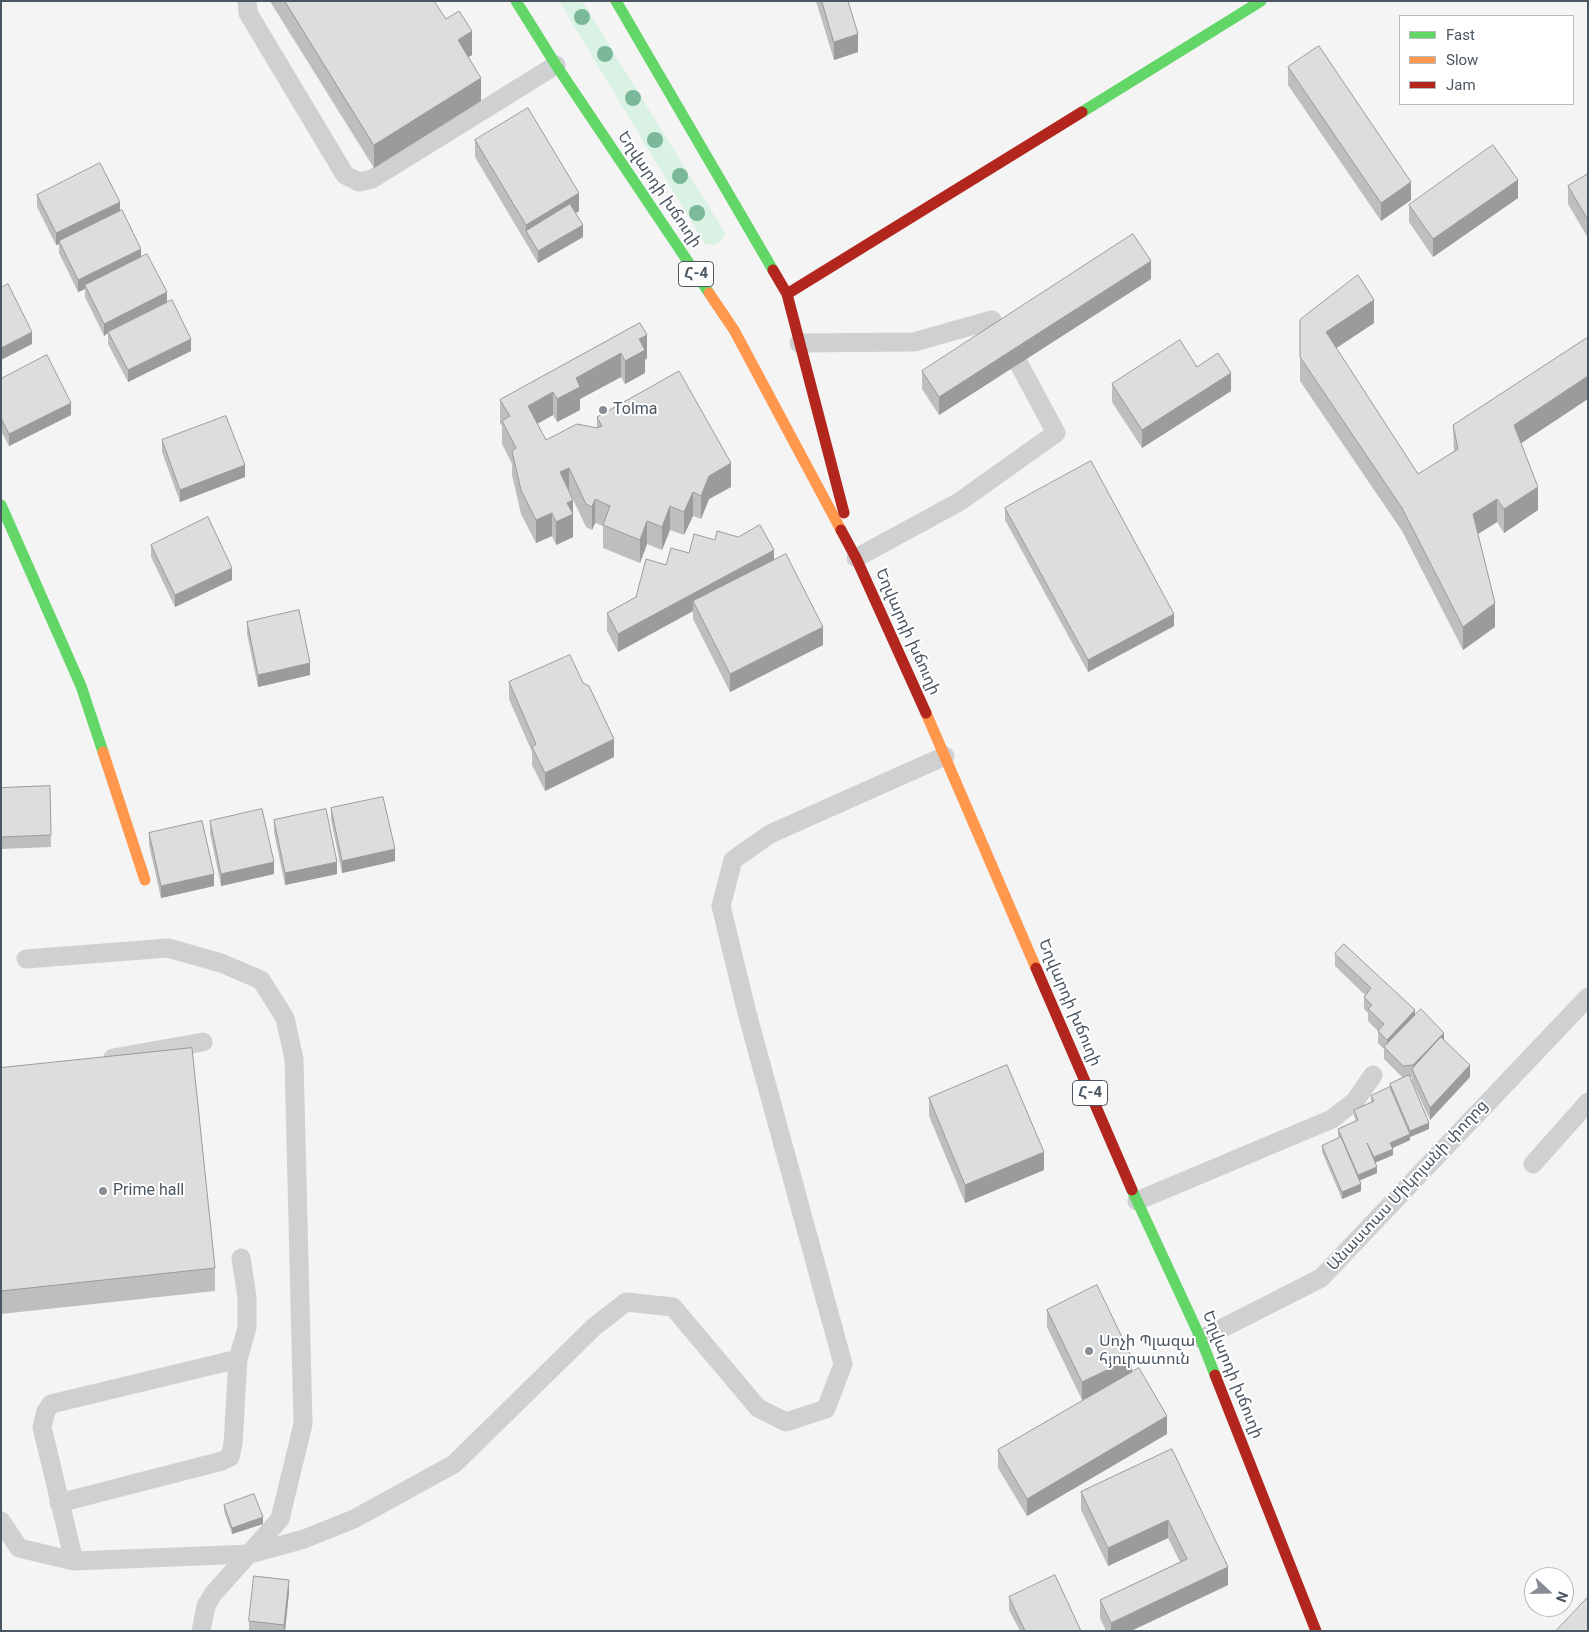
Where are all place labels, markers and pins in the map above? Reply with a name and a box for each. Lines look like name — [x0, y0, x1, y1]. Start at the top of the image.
place label: Tolma — [613, 400, 658, 420]
marker: Tolma — [597, 404, 609, 416]
place label: Prime hall — [113, 1181, 184, 1201]
marker: Prime hall — [97, 1185, 109, 1197]
place label: Սոչի Պլազա հյուրատուն — [1099, 1332, 1195, 1370]
marker: Սոչի Պլազա հյուրատուն — [1083, 1345, 1095, 1357]

